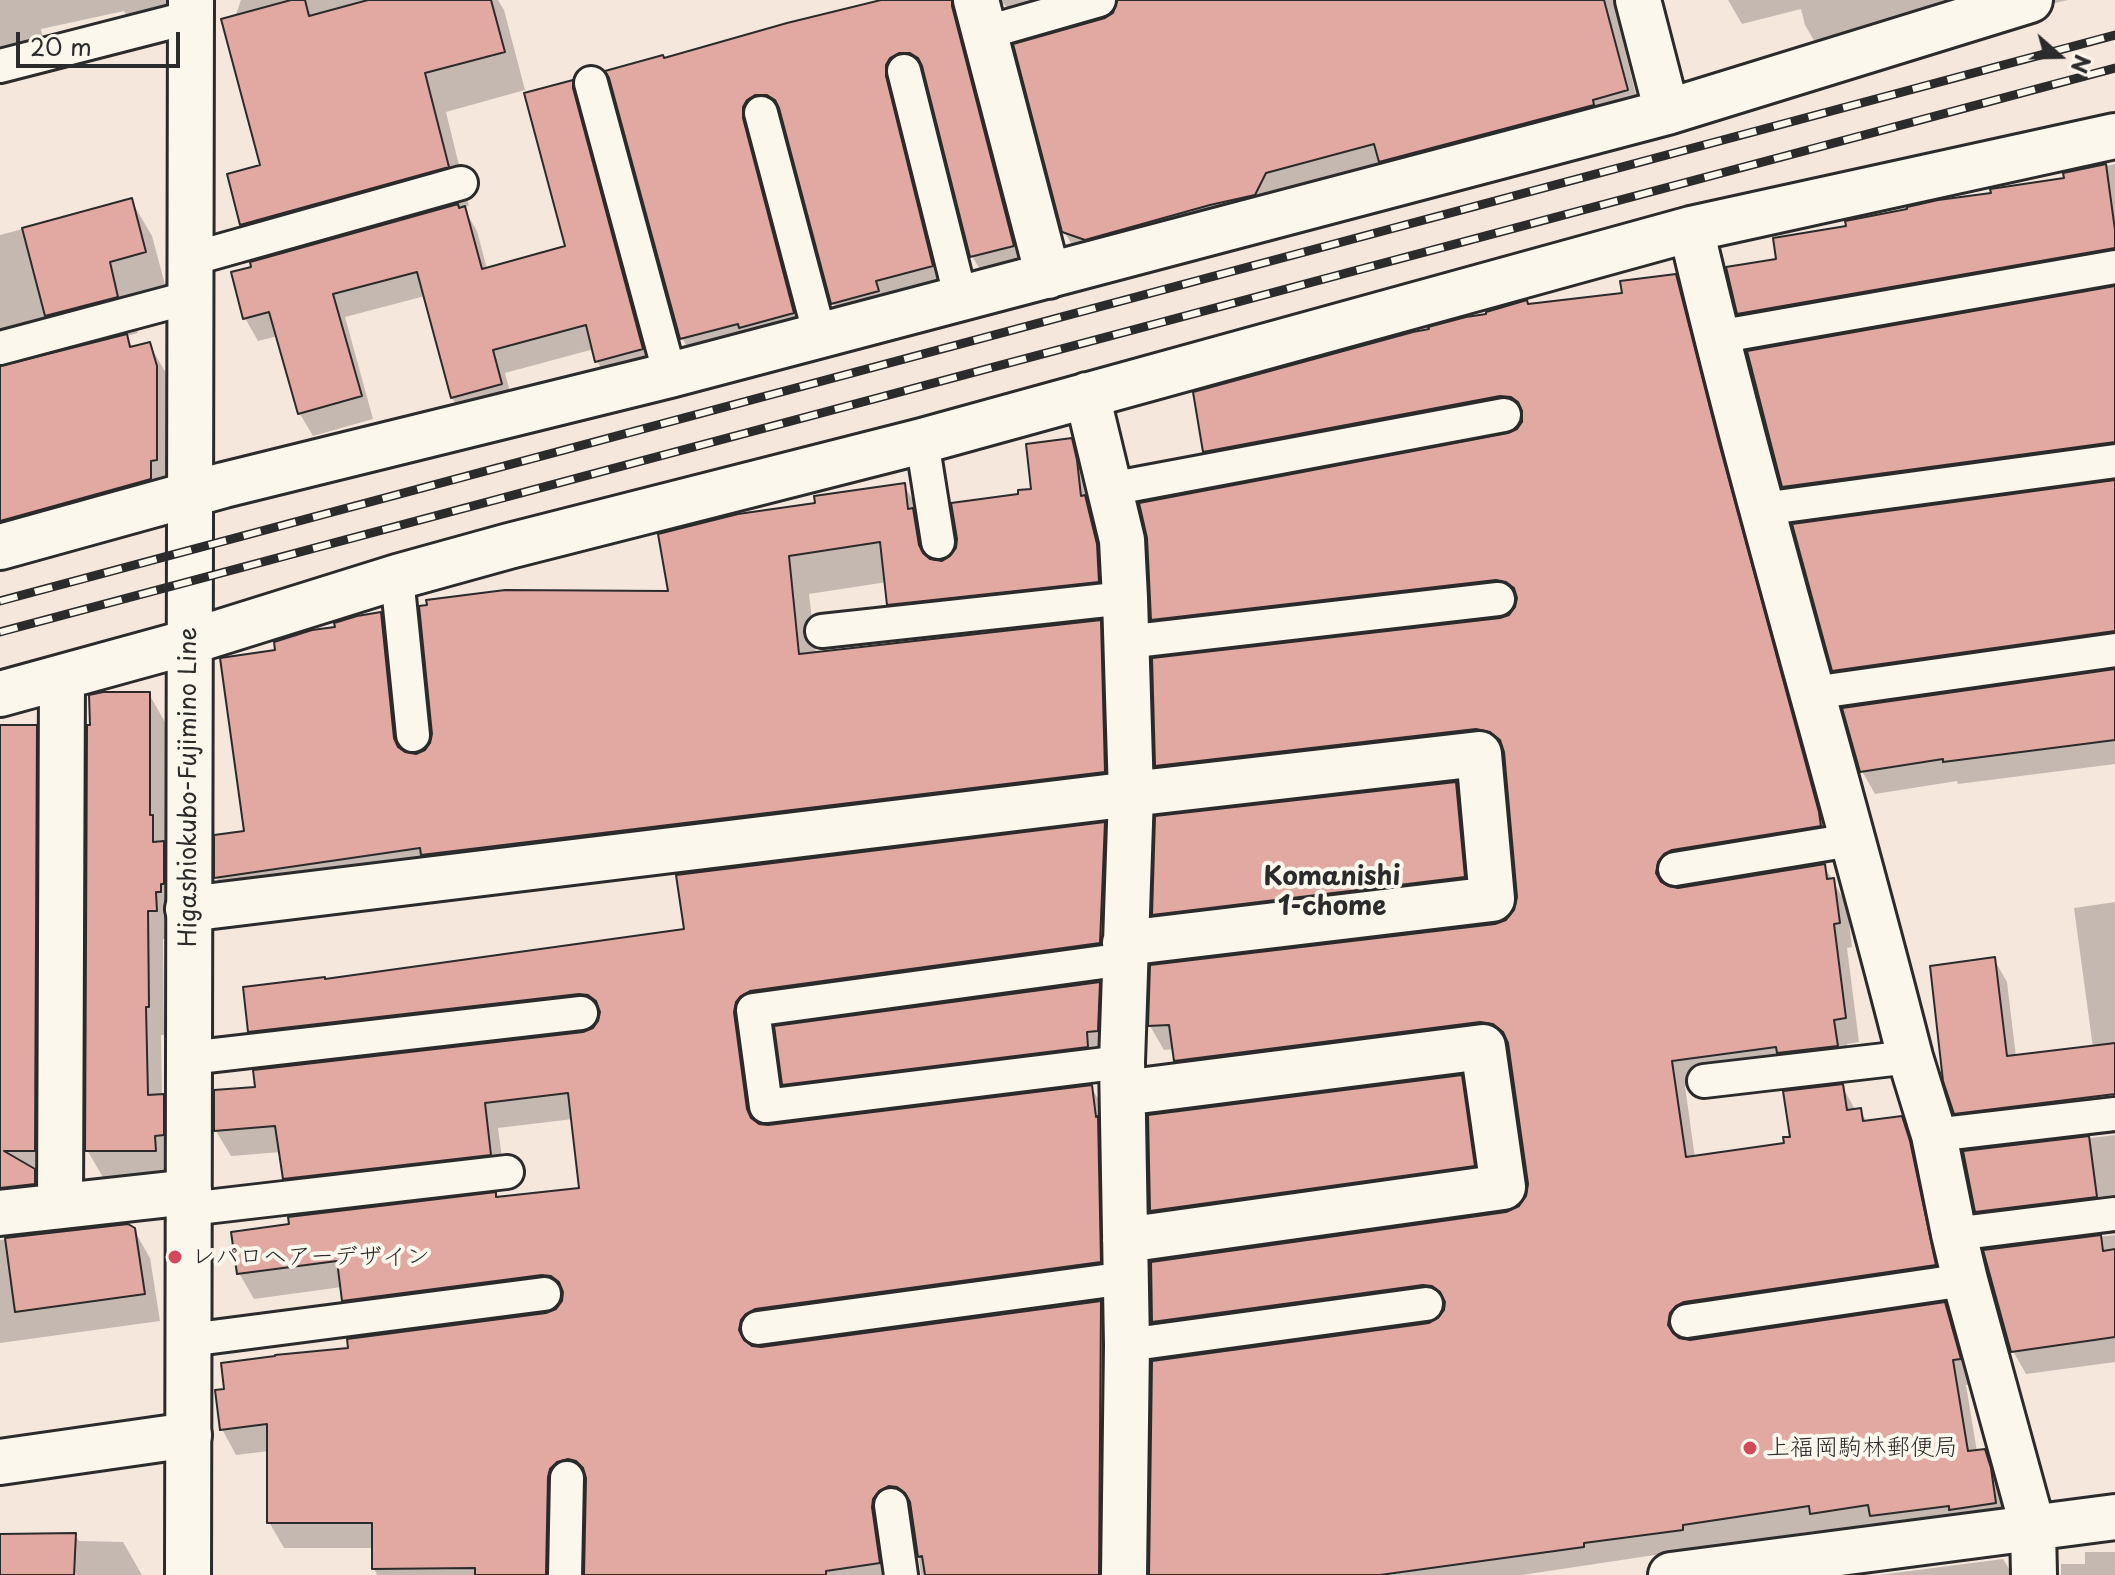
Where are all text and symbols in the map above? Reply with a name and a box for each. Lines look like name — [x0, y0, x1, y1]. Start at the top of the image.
scale bar — [20, 16, 184, 66]
north arrow — [2019, 16, 2099, 96]
text: 20 m — [30, 28, 92, 64]
text: N — [2064, 51, 2101, 78]
street label: Higashiokubo-Fujimino Line — [175, 627, 203, 947]
district label: Komanishi 1-chome — [1264, 862, 1400, 924]
place label: レパロヘアーデザイン — [191, 1243, 430, 1271]
marker: レパロヘアーデザイン — [166, 1248, 184, 1266]
place label: 上福岡駒林郵便局 — [1766, 1434, 1958, 1462]
marker: 上福岡駒林郵便局 — [1741, 1439, 1759, 1457]

